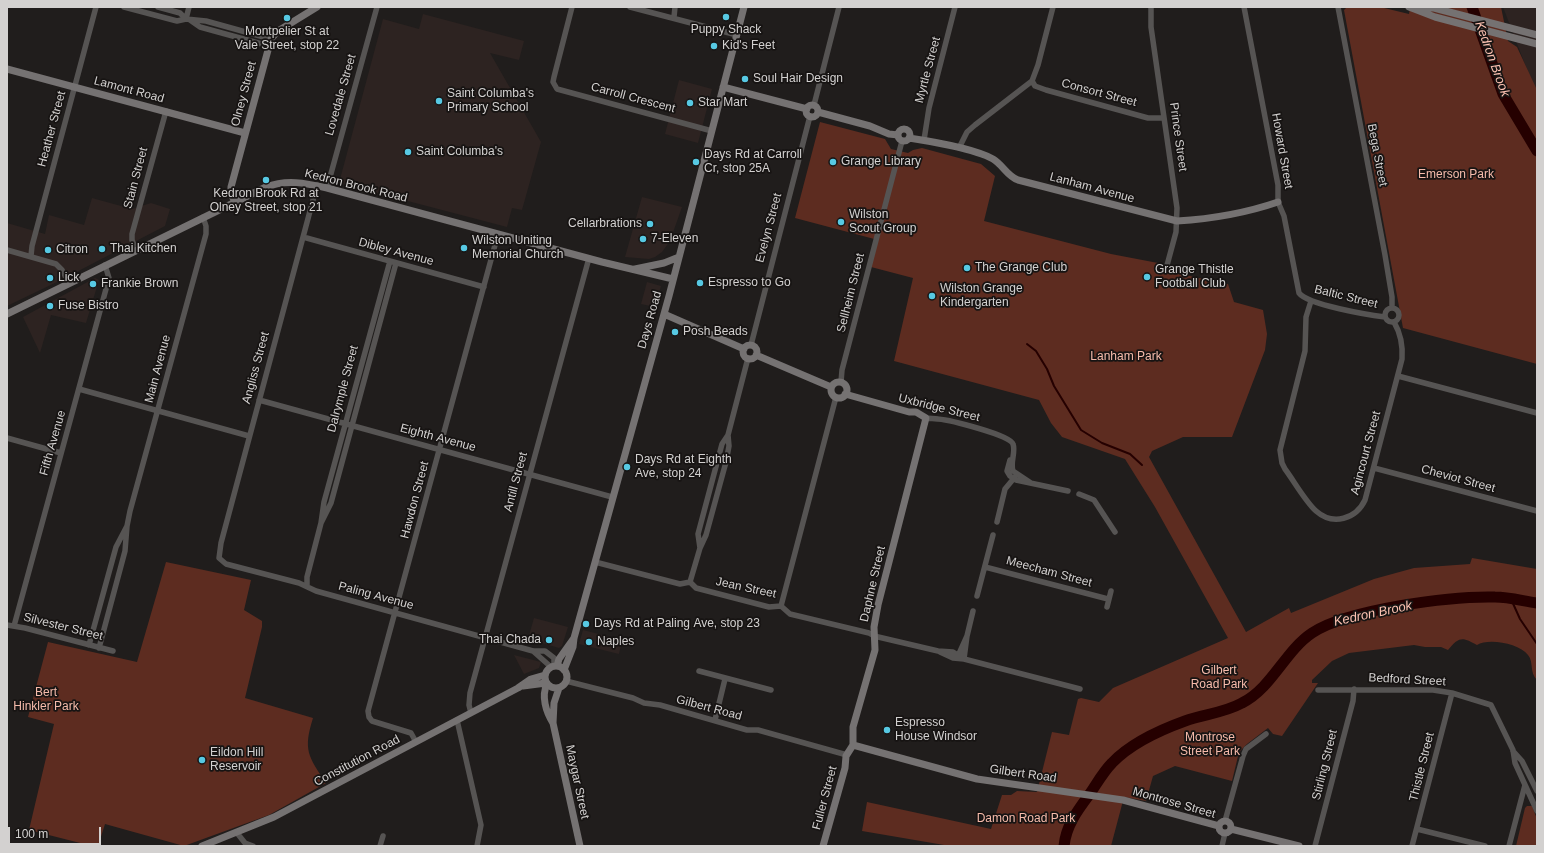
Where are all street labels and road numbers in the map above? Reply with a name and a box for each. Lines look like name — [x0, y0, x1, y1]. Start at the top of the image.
street label: Myrtle Street — [912, 35, 944, 105]
street label: Lovedale Street — [322, 53, 360, 137]
street label: Olney Street — [228, 60, 260, 128]
street label: Lamont Road — [92, 74, 166, 106]
street label: Consort Street — [1060, 76, 1138, 110]
street label: Carroll Crescent — [589, 80, 677, 116]
street label: Heather Street — [35, 89, 69, 169]
street label: Prince Street — [1166, 102, 1190, 172]
street label: Howard Street — [1268, 112, 1296, 190]
street label: Bega Street — [1364, 123, 1390, 187]
street label: Stain Street — [121, 146, 151, 210]
street label: Kedron Brook Road — [303, 166, 409, 206]
street label: Lanham Avenue — [1048, 170, 1136, 206]
street label: Evelyn Street — [753, 192, 785, 264]
street label: Dibley Avenue — [357, 235, 435, 269]
street label: Sellheim Street — [834, 252, 868, 334]
street label: Baltic Street — [1313, 282, 1379, 312]
street label: Days Road — [635, 289, 665, 351]
street label: Angliss Street — [239, 330, 273, 406]
street label: Main Avenue — [142, 333, 174, 405]
street label: Dalrymple Street — [324, 344, 362, 434]
street label: Uxbridge Street — [897, 391, 981, 425]
street label: Fifth Avenue — [37, 409, 69, 477]
street label: Agincourt Street — [1348, 410, 1384, 496]
street label: Eighth Avenue — [399, 421, 477, 455]
street label: Antill Street — [501, 451, 531, 513]
street label: Hawdon Street — [398, 460, 432, 540]
street label: Cheviot Street — [1419, 462, 1497, 496]
street label: Daphne Street — [857, 545, 889, 623]
street label: Meecham Street — [1005, 554, 1093, 590]
street label: Jean Street — [714, 575, 778, 601]
street label: Paling Avenue — [337, 579, 415, 613]
street label: Silvester Street — [22, 610, 104, 644]
street label: Bedford Street — [1368, 671, 1446, 689]
street label: Gilbert Road — [675, 692, 743, 724]
street label: Stirling Street — [1309, 728, 1341, 802]
street label: Thistle Street — [1406, 731, 1438, 803]
street label: Constitution Road — [312, 732, 402, 790]
street label: Maygar Street — [562, 744, 592, 820]
street label: Gilbert Road — [989, 762, 1057, 786]
street label: Fuller Street — [810, 765, 840, 831]
street label: Montrose Street — [1131, 784, 1217, 822]

